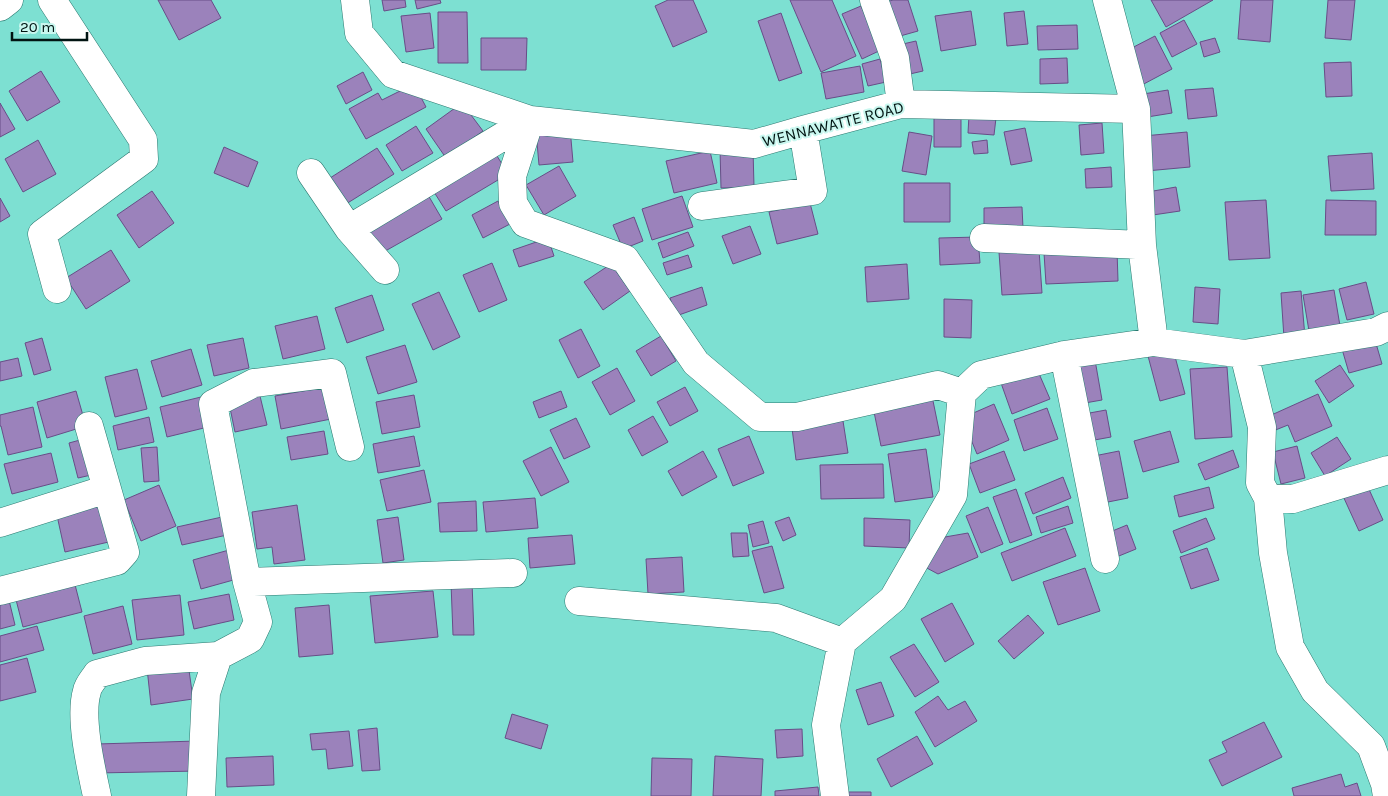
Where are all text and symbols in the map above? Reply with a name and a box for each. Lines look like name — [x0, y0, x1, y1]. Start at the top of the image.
scale bar — [12, 10, 88, 42]
text: 20 m — [20, 18, 55, 36]
street label: WENNAWATTE ROAD — [760, 97, 906, 151]

